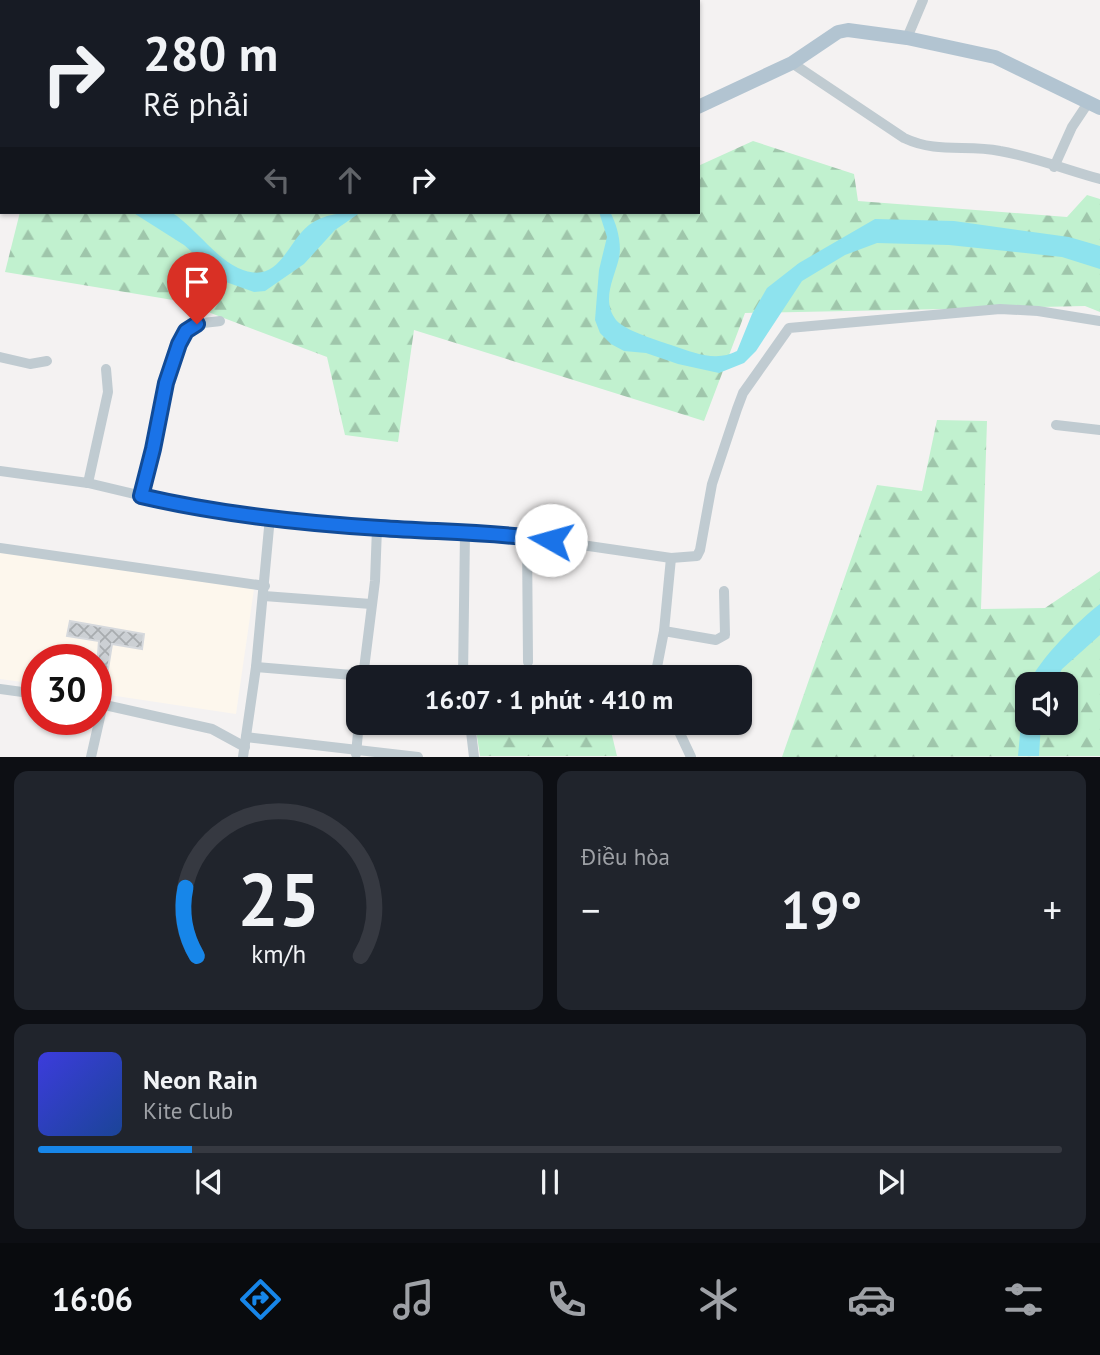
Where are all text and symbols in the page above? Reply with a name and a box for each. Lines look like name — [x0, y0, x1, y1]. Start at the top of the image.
text: 280 m — [143, 21, 278, 85]
icon: right — [28, 28, 119, 119]
text: Rẽ phải — [143, 83, 250, 125]
icon: left — [258, 161, 296, 199]
icon: ahead — [331, 161, 369, 199]
icon: right — [404, 161, 442, 199]
pin — [167, 252, 227, 324]
icon: arrive — [178, 263, 216, 301]
position arrow — [514, 503, 588, 577]
speed limit sign: 30 — [21, 644, 112, 735]
map controls — [1015, 672, 1078, 735]
button: sound — [1015, 672, 1078, 735]
text: 16:07 · 1 phút · 410 m — [425, 683, 673, 716]
text: Điều hòa — [581, 842, 670, 871]
text: 25 — [237, 853, 320, 947]
text: 19° — [781, 876, 862, 943]
text: − — [581, 885, 600, 934]
text: + — [1043, 885, 1062, 934]
text: km/h — [251, 938, 306, 970]
text: Neon Rain — [143, 1063, 258, 1096]
text: Kite Club — [143, 1096, 233, 1125]
icon: previous — [190, 1163, 228, 1201]
icon: pause — [531, 1163, 569, 1201]
icon: next — [872, 1163, 910, 1201]
icon: directions — [236, 1275, 285, 1324]
icon: music — [389, 1275, 438, 1324]
icon: phone — [542, 1275, 591, 1324]
icon: climate — [694, 1275, 743, 1324]
icon: car — [847, 1275, 896, 1324]
icon: filters — [999, 1275, 1048, 1324]
text: 16:06 — [52, 1278, 133, 1320]

